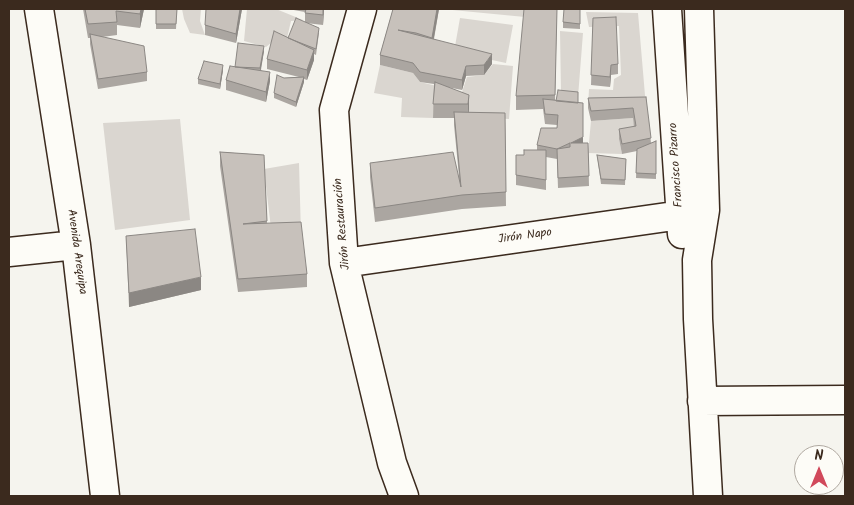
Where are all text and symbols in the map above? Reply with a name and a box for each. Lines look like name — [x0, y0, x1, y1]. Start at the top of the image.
street label: Francisco Pizarro — [667, 122, 687, 208]
street label: Jirón Restauración — [332, 177, 354, 271]
street label: Avenida Arequipa — [63, 209, 89, 295]
street label: Jirón Napo — [497, 226, 553, 248]
north arrow — [794, 445, 844, 495]
text: N — [815, 445, 823, 467]

